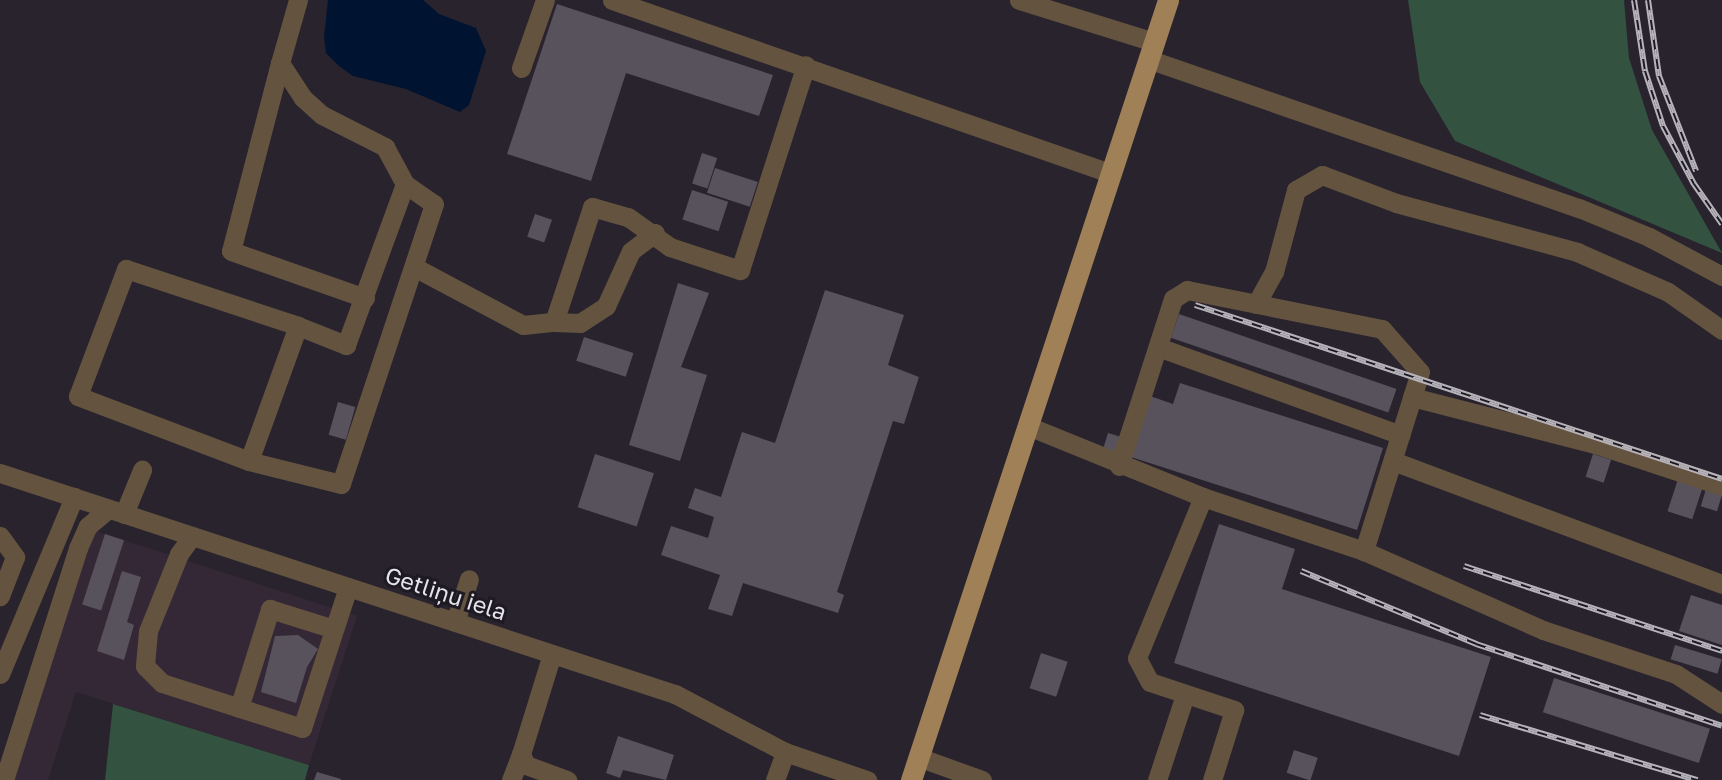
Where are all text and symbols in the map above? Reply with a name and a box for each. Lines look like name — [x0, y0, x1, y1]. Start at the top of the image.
street label: Getliņu iela — [382, 560, 510, 626]

